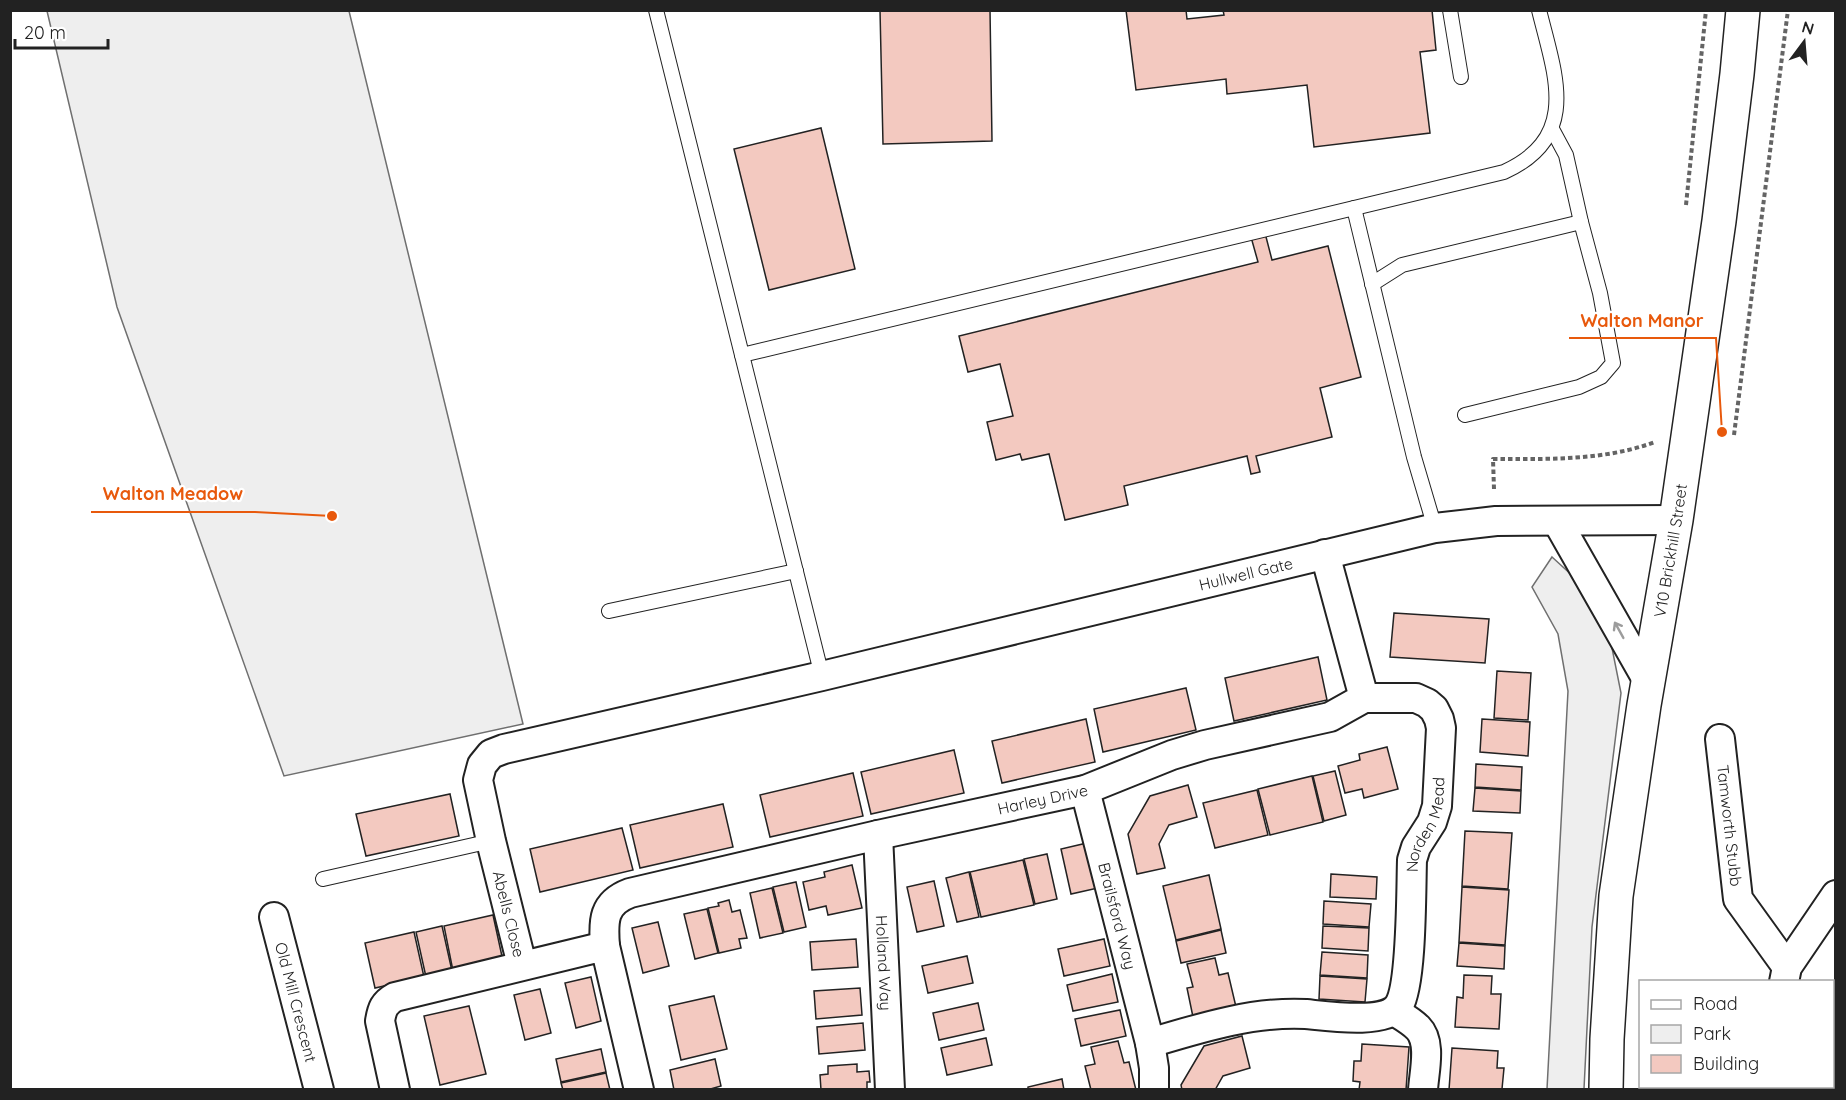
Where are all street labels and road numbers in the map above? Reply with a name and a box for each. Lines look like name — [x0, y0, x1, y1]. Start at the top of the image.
street label: V10 Brickhill Street — [1649, 482, 1691, 619]
street label: Hullwell Gate — [1197, 553, 1295, 595]
street label: Tamworth Stubb — [1713, 764, 1746, 887]
street label: Norden Mead — [1402, 776, 1448, 872]
street label: Harley Drive — [996, 780, 1090, 819]
street label: Brailsford Way — [1094, 860, 1141, 971]
street label: Abells Close — [489, 869, 529, 959]
street label: Holland Way — [872, 915, 896, 1011]
street label: Old Mill Crescent — [271, 940, 321, 1064]

